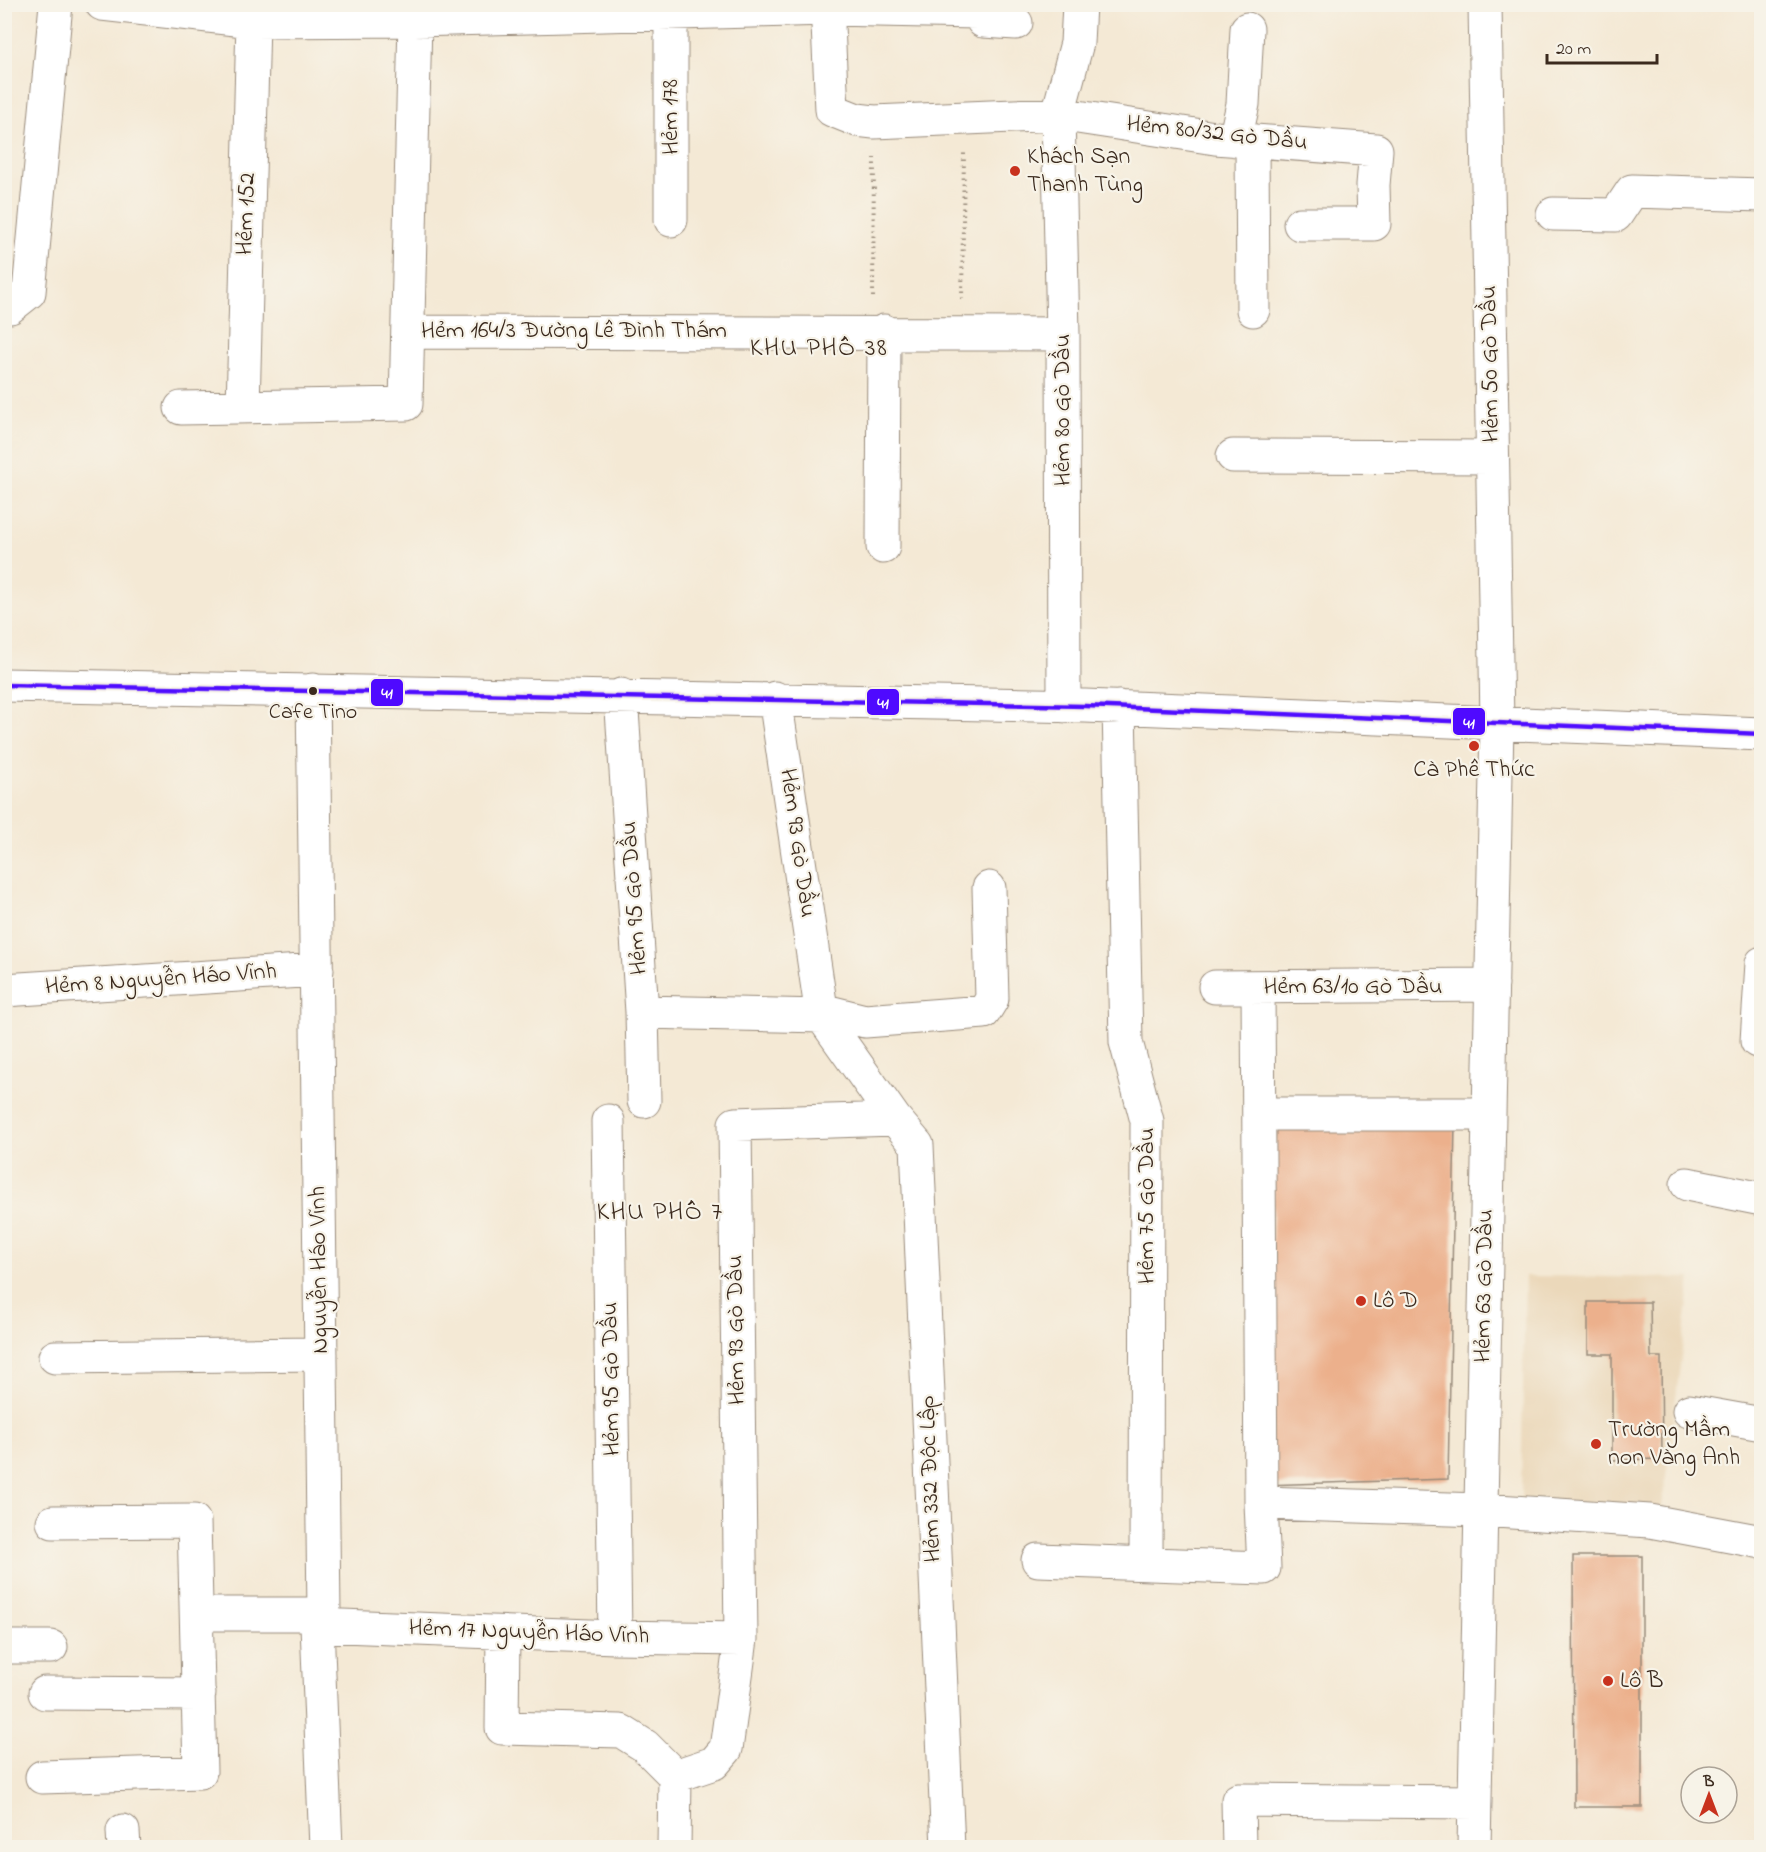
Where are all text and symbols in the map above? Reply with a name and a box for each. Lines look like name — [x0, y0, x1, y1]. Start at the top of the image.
scale bar — [1547, 27, 1656, 65]
text: 20 m — [1556, 37, 1591, 63]
street label: Hẻm 178 — [654, 79, 689, 155]
street label: Hẻm 80/32 Gò Dầu — [1125, 107, 1309, 161]
place label: Khách Sạn Thanh Tùng — [1027, 140, 1143, 203]
marker: Khách Sạn Thanh Tùng — [1008, 164, 1022, 178]
street label: Hẻm 152 — [228, 172, 266, 256]
street label: Hẻm 50 Gò Dầu — [1472, 285, 1510, 443]
street label: Hẻm 164/3 Đường Lê Đình Thám — [421, 314, 727, 349]
district label: KHU PHỐ 38 — [750, 330, 888, 368]
street label: Hẻm 80 Gò Dầu — [1046, 334, 1081, 486]
line badge: 41 — [370, 678, 404, 707]
text: 41 — [380, 682, 394, 706]
marker: Cafe Tino — [307, 685, 319, 697]
line badge: 41 — [866, 688, 900, 716]
text: 41 — [876, 692, 890, 716]
place label: Cafe Tino — [269, 697, 357, 729]
line badge: 41 — [1452, 707, 1486, 736]
text: 41 — [1462, 712, 1476, 736]
marker: Cà Phê Thức — [1467, 739, 1481, 753]
place label: Cà Phê Thức — [1413, 753, 1535, 788]
street label: Hẻm 93 Gò Dầu — [769, 766, 825, 920]
street label: Hẻm 95 Gò Dầu — [612, 820, 658, 976]
street label: Hẻm 8 Nguyễn Háo Vĩnh — [44, 954, 278, 1007]
street label: Hẻm 63/10 Gò Dầu — [1264, 970, 1443, 1005]
street label: Hẻm 75 Gò Dầu — [1130, 1128, 1165, 1284]
street label: Nguyễn Háo Vĩnh — [301, 1186, 340, 1354]
district label: KHU PHỐ 7 — [596, 1194, 724, 1232]
street label: Hẻm 63 Gò Dầu — [1466, 1209, 1504, 1363]
street label: Hẻm 93 Gò Dầu — [718, 1255, 756, 1405]
place label: Lô D — [1373, 1284, 1418, 1319]
marker: Lô D — [1354, 1294, 1368, 1308]
street label: Hẻm 95 Gò Dầu — [593, 1302, 631, 1456]
street label: Hẻm 332 Độc Lập — [911, 1395, 951, 1563]
place label: Trường Mầm non Vàng Anh — [1608, 1413, 1740, 1476]
marker: Trường Mầm non Vàng Anh — [1589, 1437, 1603, 1451]
street label: Hẻm 17 Nguyễn Háo Vĩnh — [408, 1611, 650, 1656]
place label: Lô B — [1620, 1664, 1664, 1699]
marker: Lô B — [1601, 1674, 1615, 1688]
north arrow — [1679, 1765, 1739, 1825]
text: B — [1703, 1770, 1715, 1794]

